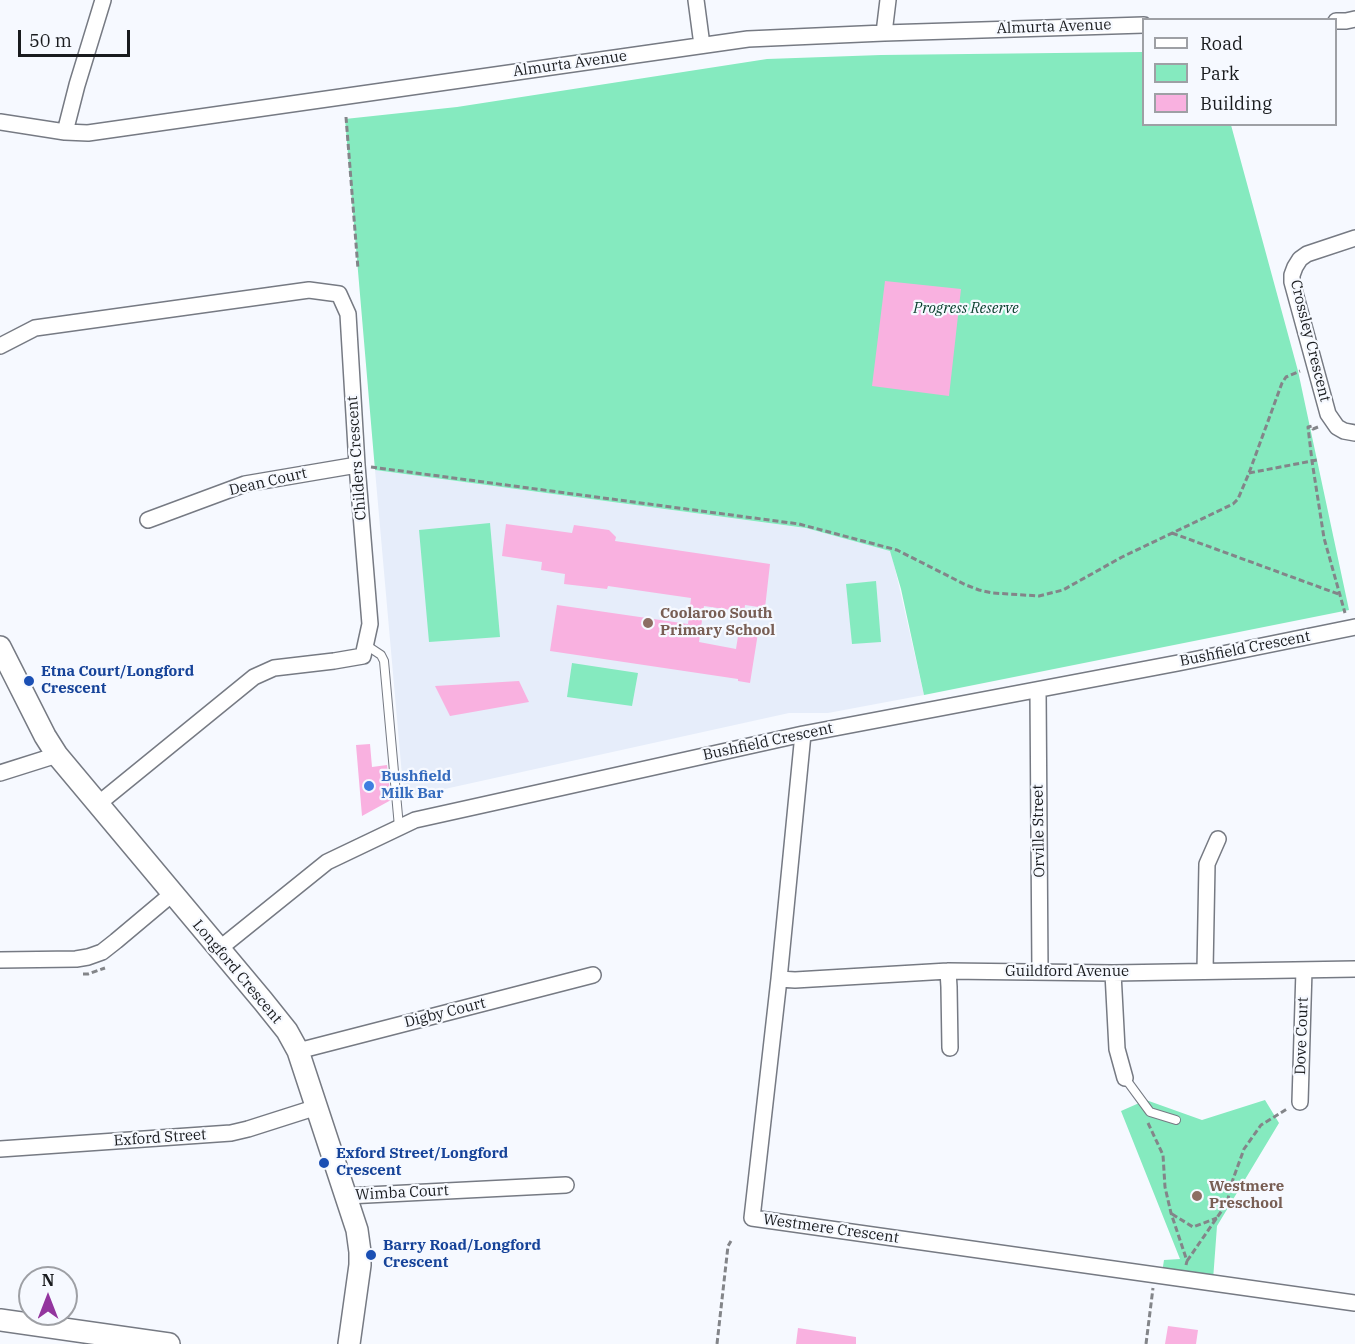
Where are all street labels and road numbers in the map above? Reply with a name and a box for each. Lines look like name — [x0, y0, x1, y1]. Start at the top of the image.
street label: Almurta Avenue — [996, 16, 1112, 38]
street label: Almurta Avenue — [512, 47, 628, 81]
street label: Crossley Crescent — [1286, 278, 1334, 404]
street label: Childers Crescent — [344, 395, 370, 521]
street label: Dean Court — [227, 464, 309, 500]
street label: Bushfield Crescent — [1178, 628, 1312, 670]
street label: Bushfield Crescent — [701, 719, 835, 765]
street label: Orville Street — [1029, 784, 1049, 878]
street label: Longford Crescent — [188, 916, 286, 1028]
street label: Guildford Avenue — [1005, 963, 1129, 981]
street label: Digby Court — [402, 994, 488, 1032]
street label: Dove Court — [1292, 997, 1312, 1075]
street label: Exford Street — [113, 1126, 207, 1150]
street label: Wimba Court — [355, 1182, 449, 1204]
street label: Westmere Crescent — [762, 1211, 900, 1247]

